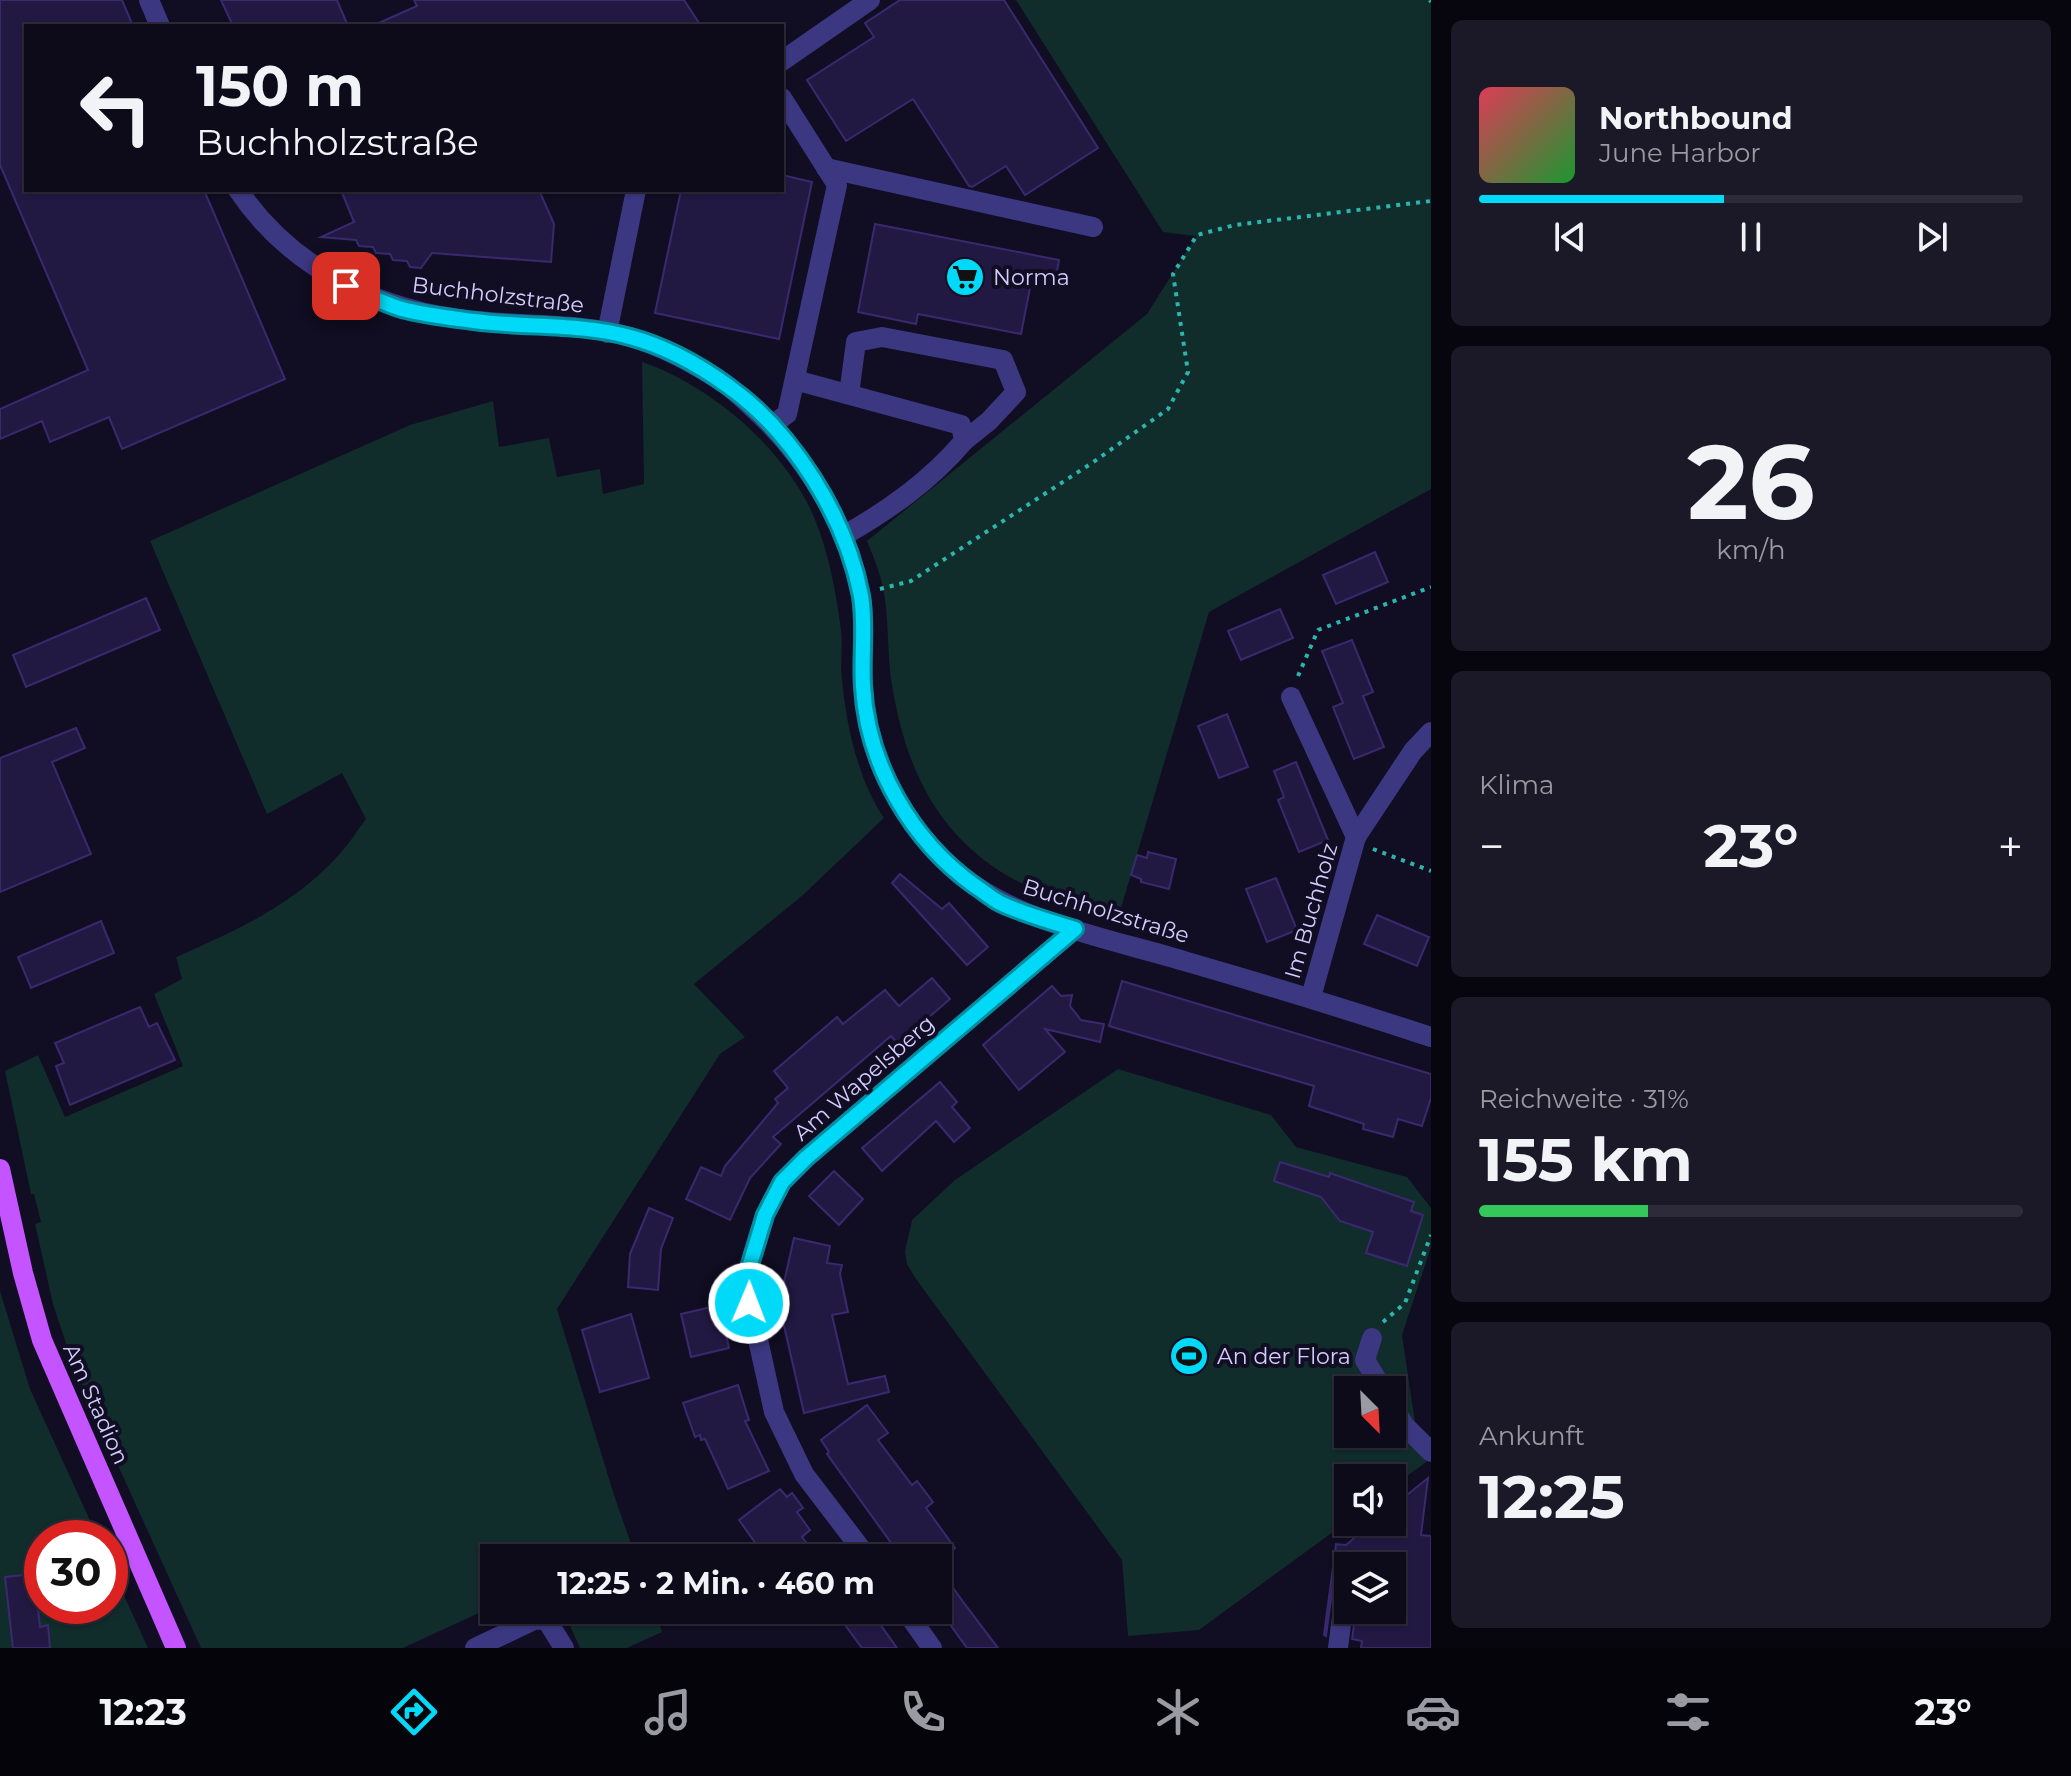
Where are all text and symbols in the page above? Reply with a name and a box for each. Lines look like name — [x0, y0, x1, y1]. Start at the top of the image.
text: 150 m — [196, 52, 364, 120]
icon: left — [64, 56, 168, 160]
text: Northbound — [1599, 100, 1793, 137]
text: Buchholzstraße — [196, 120, 479, 164]
text: June Harbor — [1599, 137, 1761, 169]
icon: previous — [1548, 215, 1592, 259]
icon: pause — [1729, 215, 1773, 259]
icon: next — [1910, 215, 1954, 259]
pin — [312, 252, 380, 320]
supermarket icon: Norma — [944, 256, 986, 298]
icon: arrive — [324, 264, 368, 308]
place label: Norma — [993, 264, 1070, 291]
street label: Buchholzstraße — [411, 271, 585, 319]
text: 26 — [1687, 418, 1815, 545]
text: km/h — [1716, 534, 1786, 566]
text: Klima — [1479, 769, 1554, 801]
text: 23° — [1703, 809, 1799, 882]
text: − — [1479, 819, 1504, 873]
text: + — [1998, 819, 2023, 873]
street label: Im Buchholz — [1279, 840, 1343, 982]
street label: Buchholzstraße — [1019, 873, 1193, 949]
street label: Am Wapelsberg — [788, 1009, 940, 1147]
text: Reichweite · 31% — [1479, 1083, 1689, 1115]
text: 155 km — [1479, 1123, 1693, 1196]
position arrow — [707, 1261, 791, 1345]
sports icon: An der Flora — [1168, 1335, 1210, 1377]
street label: Am Stadion — [57, 1339, 135, 1469]
place label: An der Flora — [1217, 1343, 1351, 1370]
north arrow — [1334, 1376, 1406, 1448]
map controls — [1334, 1376, 1406, 1624]
text: Ankunft — [1479, 1420, 1585, 1452]
text: 12:25 — [1479, 1460, 1625, 1533]
button: sound — [1334, 1464, 1406, 1536]
speed limit sign: 30 — [24, 1520, 128, 1624]
button: layers — [1334, 1552, 1406, 1624]
text: 12:25 · 2 Min. · 460 m — [557, 1565, 875, 1602]
icon: directions — [386, 1684, 442, 1740]
icon: music — [640, 1684, 696, 1740]
icon: phone — [895, 1684, 951, 1740]
icon: climate — [1150, 1684, 1206, 1740]
icon: car — [1405, 1684, 1461, 1740]
icon: filters — [1660, 1684, 1716, 1740]
text: 12:23 — [99, 1690, 187, 1734]
text: 23° — [1914, 1690, 1972, 1734]

